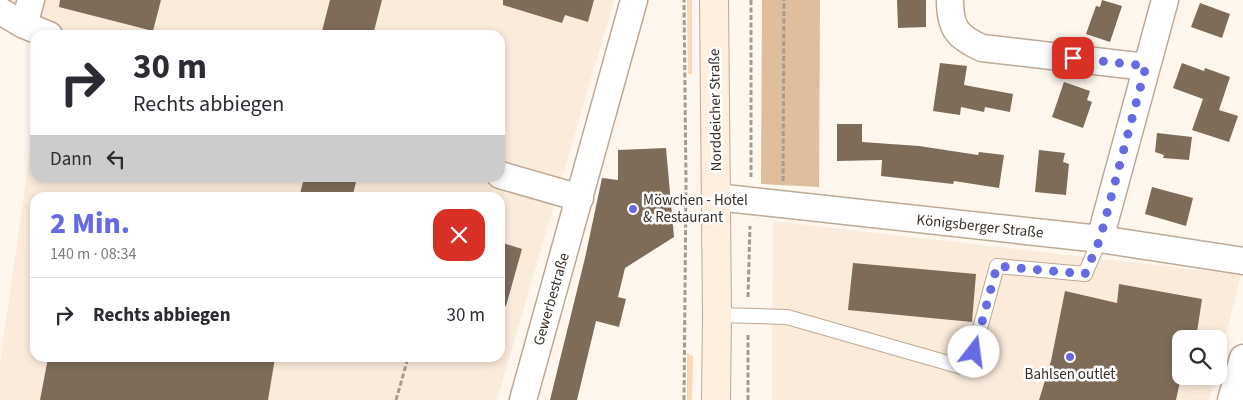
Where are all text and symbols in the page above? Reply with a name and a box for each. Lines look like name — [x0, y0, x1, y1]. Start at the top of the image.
pin — [1052, 37, 1094, 79]
text: 30 m — [133, 42, 207, 92]
icon: arrive — [1059, 44, 1087, 72]
street label: Norddeicher Straße — [704, 49, 727, 171]
icon: right — [50, 50, 115, 115]
text: Rechts abbiegen — [133, 88, 284, 120]
icon: left — [102, 145, 130, 173]
text: Dann — [50, 146, 92, 173]
place label: Möwchen - Hotel & Restaurant — [643, 190, 748, 228]
text: 2 Min. — [50, 202, 130, 245]
marker: Möwchen - Hotel & Restaurant — [627, 203, 639, 215]
button: close — [433, 209, 485, 261]
street label: Königsberger Straße — [915, 209, 1044, 244]
text: 140 m · 08:34 — [50, 243, 137, 265]
street label: Gewerbestraße — [528, 250, 575, 348]
icon: right — [50, 301, 78, 329]
text: Rechts abbiegen — [93, 302, 231, 329]
text: 30 m — [447, 302, 485, 329]
position arrow — [947, 325, 999, 377]
map controls — [1172, 330, 1227, 385]
button: search — [1172, 330, 1227, 385]
marker: Bahlsen outlet — [1064, 351, 1076, 363]
place label: Bahlsen outlet — [1025, 364, 1115, 385]

